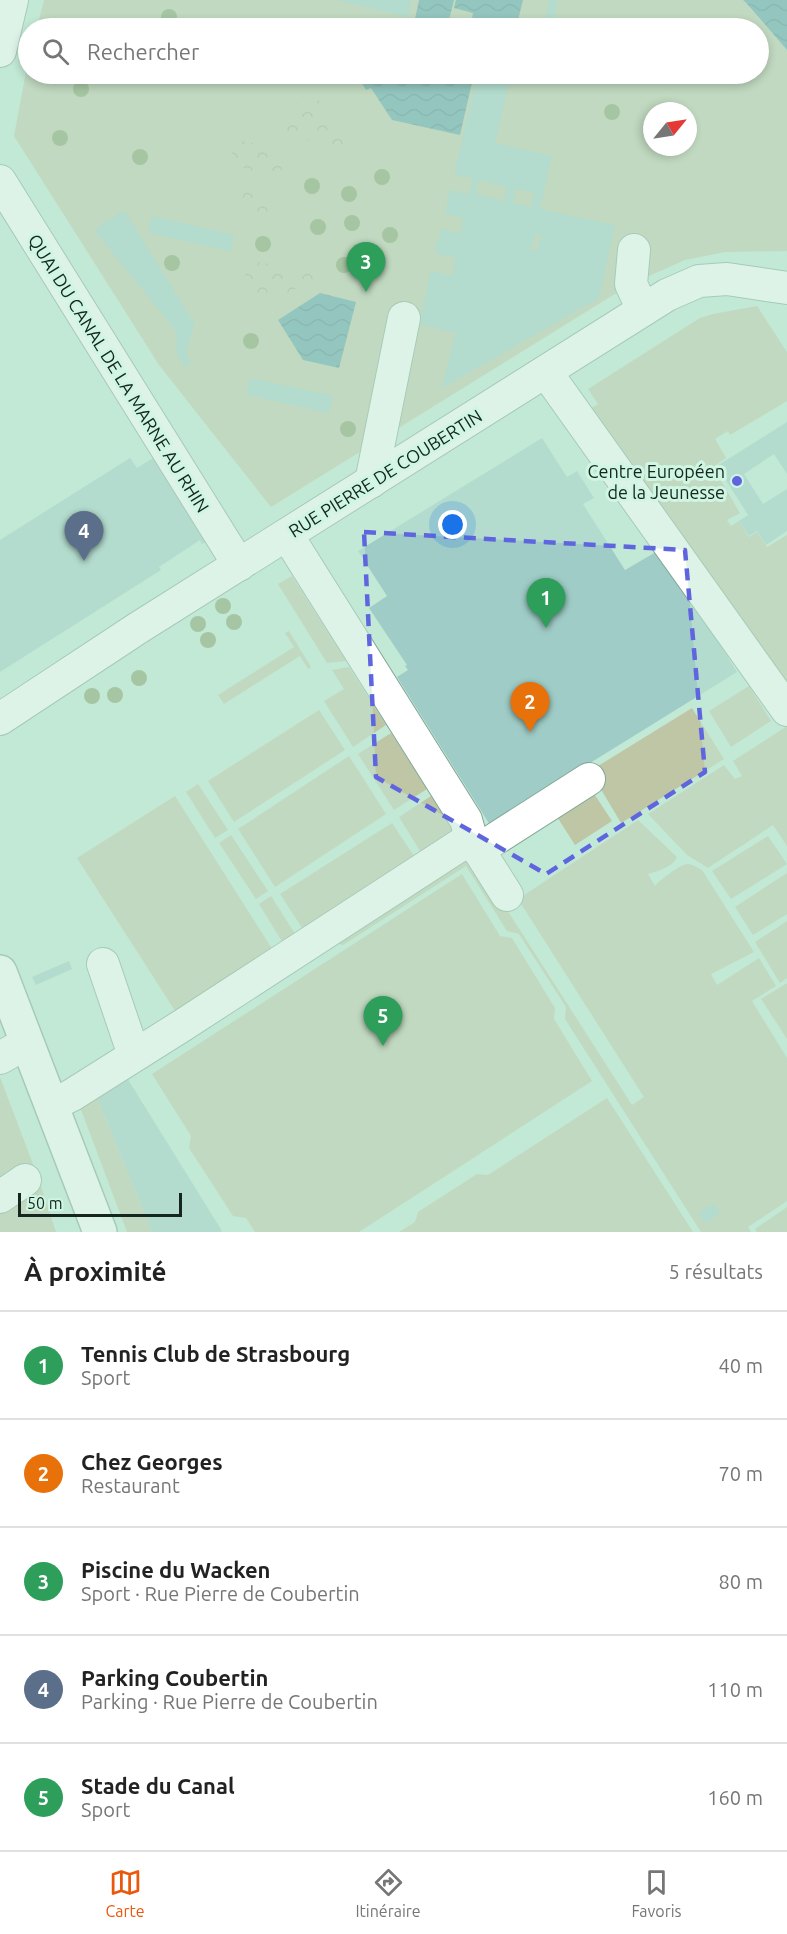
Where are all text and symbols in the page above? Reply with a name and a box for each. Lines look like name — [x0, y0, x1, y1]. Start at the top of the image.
search box — [18, 18, 769, 84]
icon: search — [39, 35, 72, 68]
text: Rechercher — [87, 39, 199, 64]
north arrow — [643, 102, 697, 156]
street label: QUAI DU CANAL DE LA MARNE AU RHIN — [24, 230, 213, 516]
pin: 3 — [346, 242, 386, 292]
street label: RUE PIERRE DE COUBERTIN — [285, 405, 485, 541]
place label: Centre Européen de la Jeunesse — [588, 461, 725, 502]
marker: Centre Européen de la Jeunesse — [730, 474, 744, 488]
your location — [438, 510, 467, 539]
pin: 4 — [64, 512, 104, 561]
pin: 1 — [526, 578, 566, 628]
pin: 2 — [510, 682, 550, 732]
pin: 5 — [364, 996, 403, 1046]
scale bar — [18, 1190, 182, 1218]
text: 50 m — [27, 1194, 63, 1212]
text: À proximité — [24, 1257, 166, 1286]
text: 5 résultats — [669, 1260, 763, 1283]
text: Tennis Club de Strasbourg — [81, 1341, 350, 1366]
text: 1 — [38, 1354, 49, 1377]
text: 40 m — [719, 1354, 763, 1377]
text: Sport — [81, 1366, 130, 1389]
text: Chez Georges — [81, 1449, 223, 1474]
text: 2 — [38, 1462, 49, 1485]
text: 70 m — [719, 1462, 763, 1485]
text: Restaurant — [81, 1474, 180, 1497]
text: Piscine du Wacken — [81, 1557, 270, 1582]
text: 3 — [38, 1570, 49, 1593]
text: 80 m — [719, 1570, 763, 1593]
text: Sport · Rue Pierre de Coubertin — [81, 1582, 360, 1605]
text: Parking Coubertin — [81, 1665, 268, 1690]
text: 4 — [38, 1678, 49, 1701]
text: 110 m — [707, 1678, 763, 1701]
text: Parking · Rue Pierre de Coubertin — [81, 1690, 378, 1713]
text: Stade du Canal — [81, 1773, 235, 1798]
text: 5 — [38, 1786, 49, 1809]
text: 160 m — [707, 1786, 763, 1809]
text: Sport — [81, 1798, 130, 1821]
tab: Carte — [105, 1866, 145, 1920]
tab: Itinéraire — [355, 1866, 421, 1920]
tab: Favoris — [632, 1866, 682, 1920]

